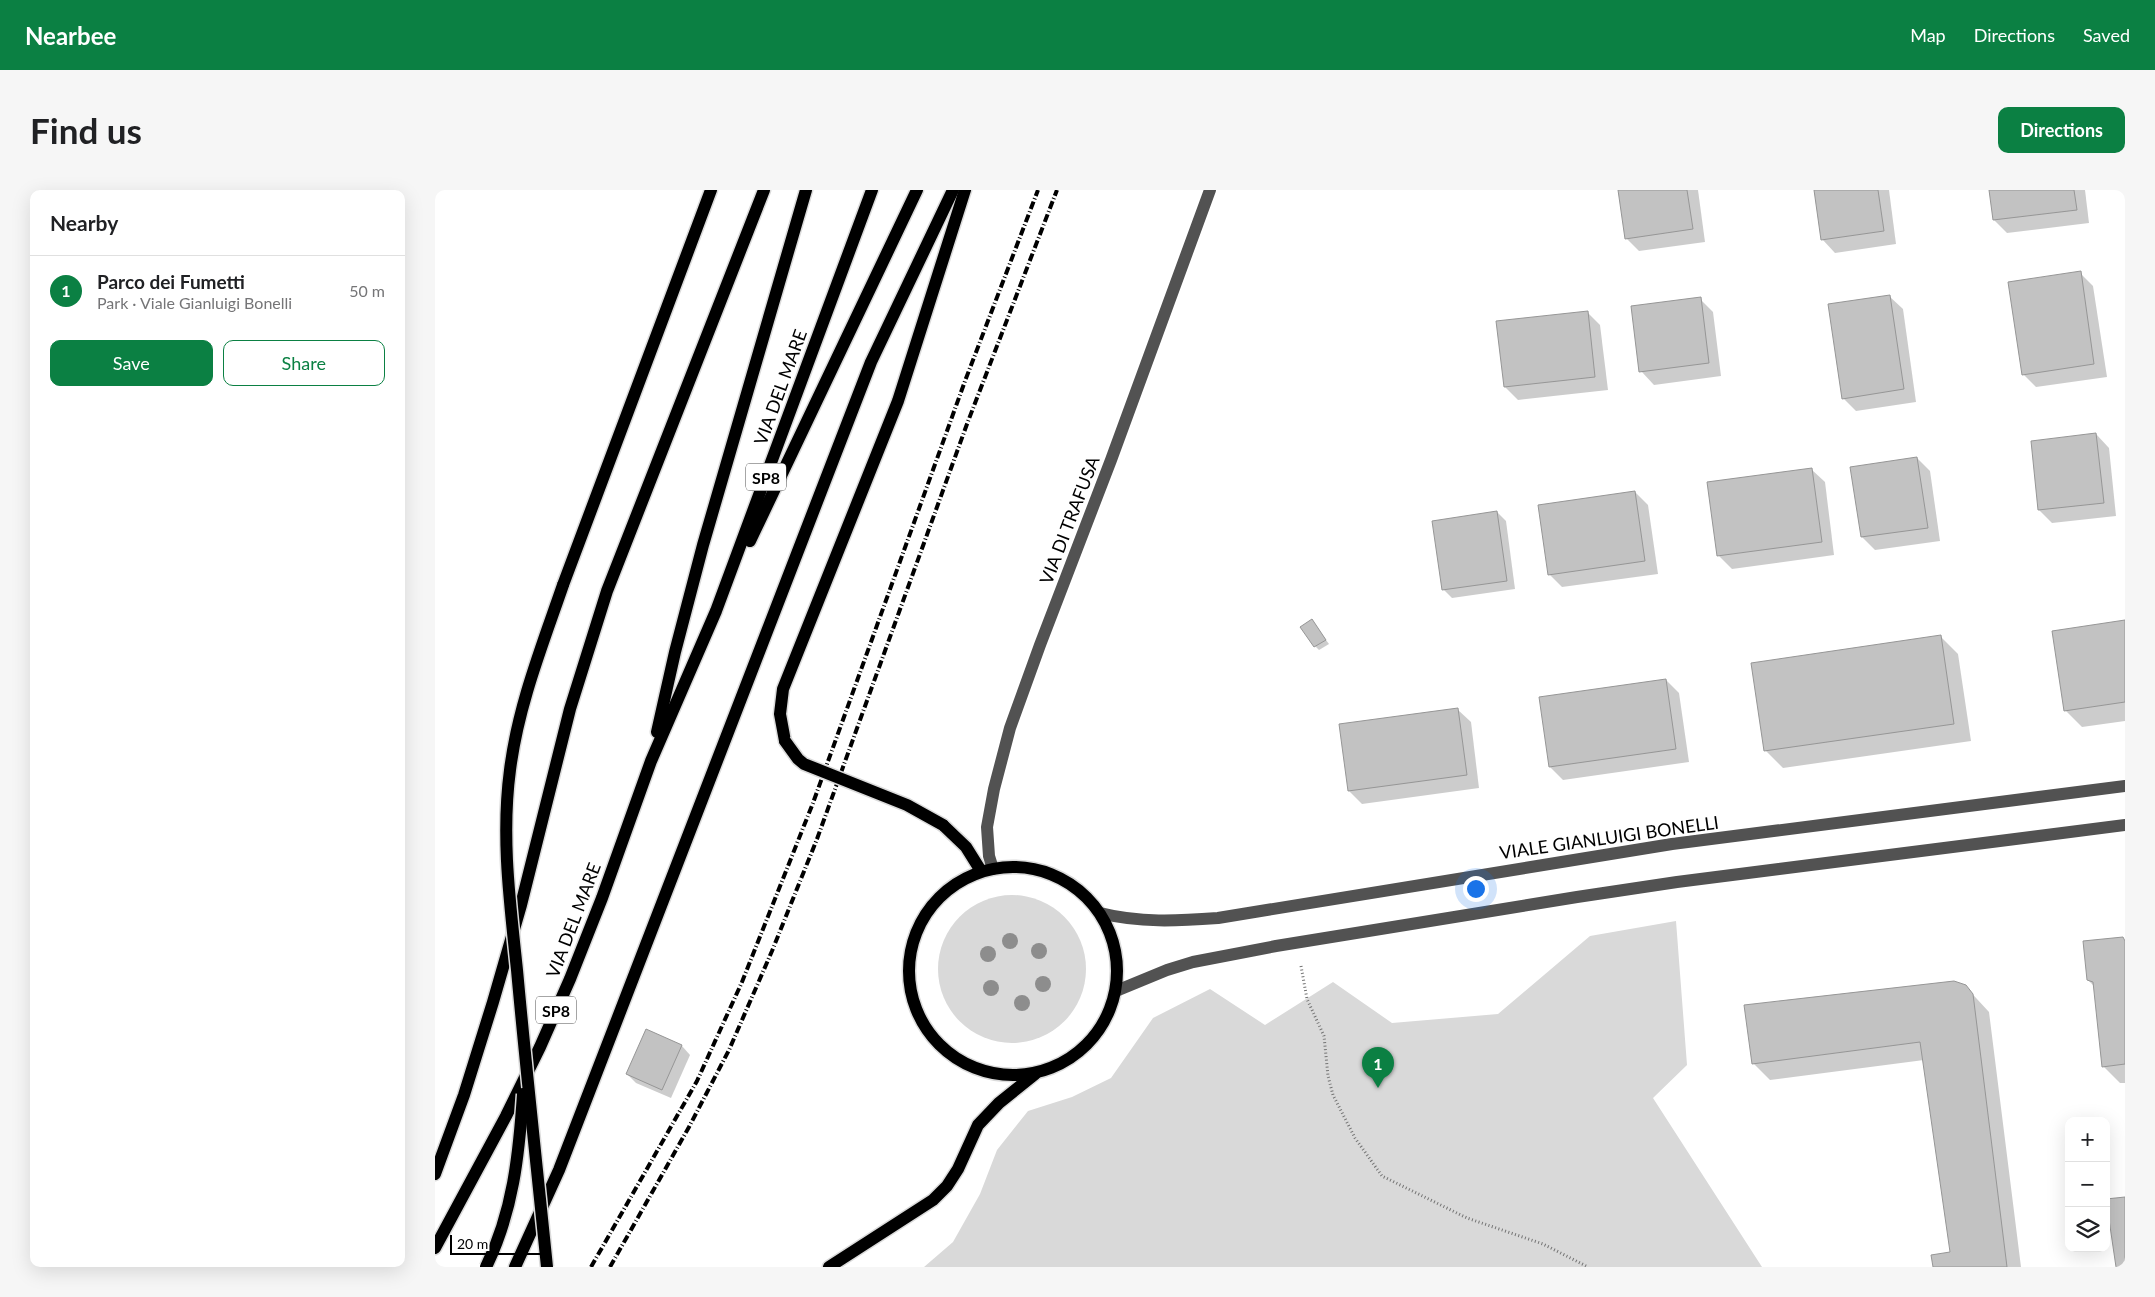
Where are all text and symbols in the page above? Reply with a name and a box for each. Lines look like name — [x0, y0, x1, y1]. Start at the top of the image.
text: Nearbee — [25, 21, 116, 50]
text: Map — [1910, 24, 1946, 46]
text: Directions — [1974, 24, 2055, 46]
text: Saved — [2083, 24, 2130, 46]
button: Directions — [1998, 107, 2125, 153]
text: Find us — [30, 109, 142, 151]
text: Nearby — [50, 210, 118, 235]
text: Parco dei Fumetti — [97, 270, 245, 293]
text: 1 — [61, 281, 71, 300]
text: 50 m — [349, 281, 385, 300]
text: Park · Viale Gianluigi Bonelli — [97, 293, 292, 312]
street label: VIA DEL MARE — [749, 326, 811, 448]
button: Save — [50, 340, 213, 386]
button: Share — [223, 340, 385, 386]
street label: VIA DI TRAFUSA — [1034, 452, 1104, 587]
road number: SP8 — [746, 464, 786, 490]
street label: VIALE GIANLUIGI BONELLI — [1498, 811, 1720, 863]
street label: VIA DEL MARE — [541, 859, 605, 981]
your location — [1463, 876, 1489, 902]
road number: SP8 — [536, 996, 576, 1024]
pin: 1 — [1362, 1047, 1394, 1088]
map controls — [2065, 1117, 2110, 1252]
button: + — [2065, 1117, 2110, 1162]
button: − — [2065, 1162, 2110, 1207]
button: layers — [2065, 1207, 2110, 1252]
scale bar — [450, 1232, 546, 1255]
text: 20 m — [457, 1235, 488, 1252]

